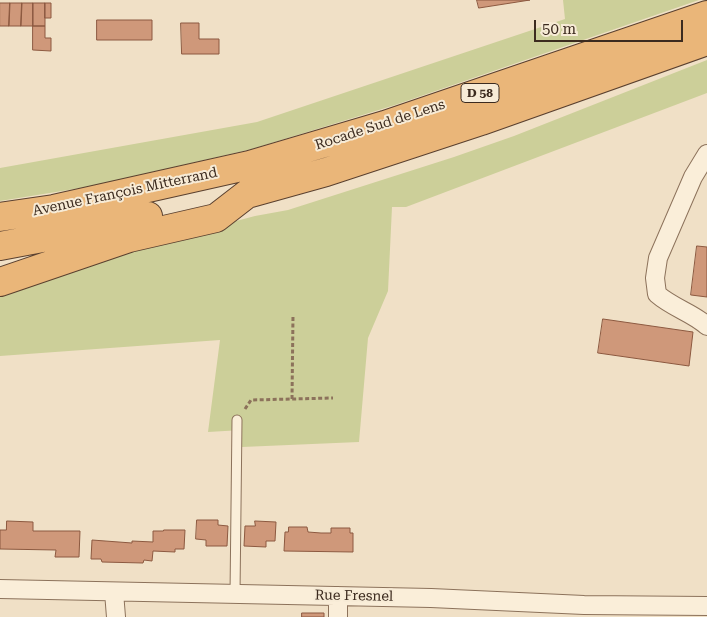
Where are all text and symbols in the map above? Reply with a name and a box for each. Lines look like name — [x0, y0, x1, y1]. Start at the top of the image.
scale bar — [537, 10, 686, 42]
text: 50 m — [542, 20, 576, 38]
road number: D 58 — [461, 84, 499, 102]
street label: Rocade Sud de Lens — [313, 96, 447, 154]
street label: Avenue François Mitterrand — [31, 164, 219, 220]
street label: Rue Fresnel — [315, 587, 393, 605]

